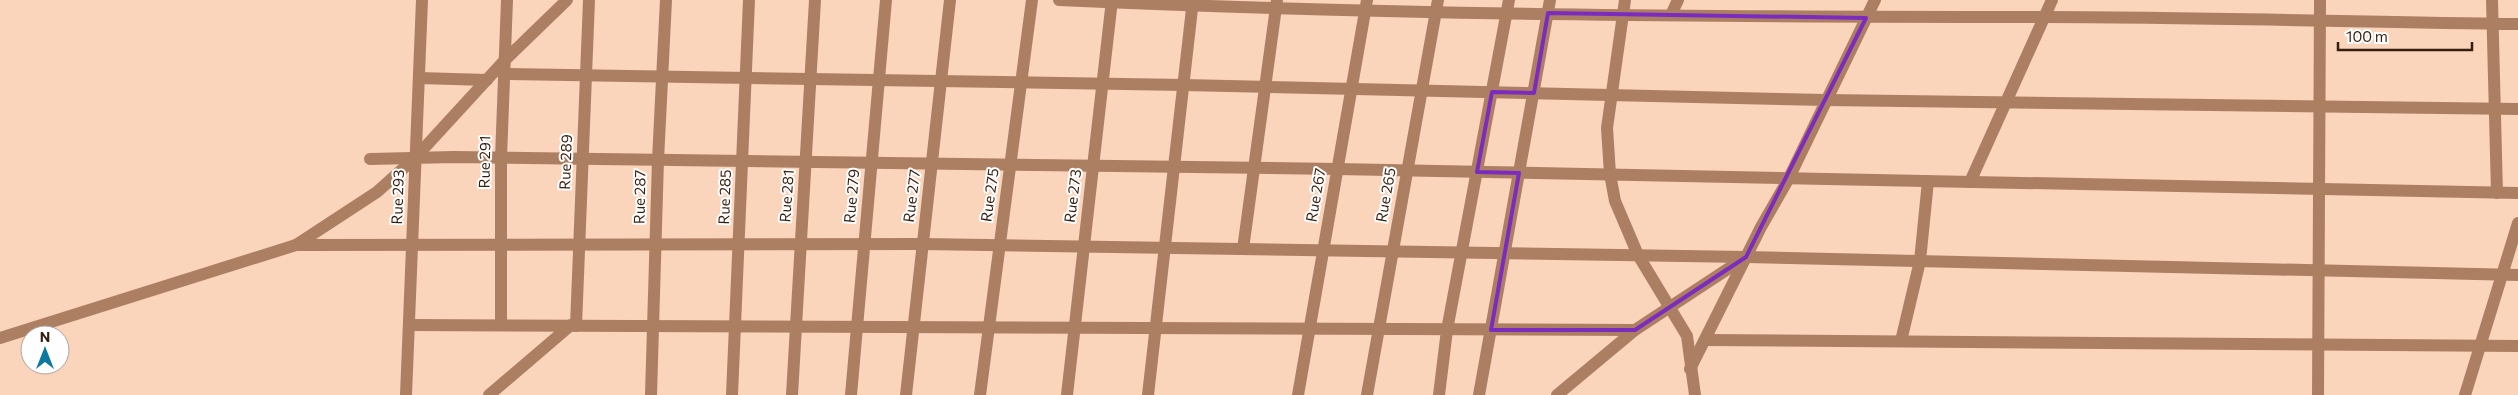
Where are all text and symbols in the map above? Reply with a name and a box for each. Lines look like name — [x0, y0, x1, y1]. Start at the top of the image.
scale bar — [2338, 20, 2472, 52]
text: 100 m — [2346, 27, 2388, 45]
street label: Rue 289 — [555, 134, 575, 190]
street label: Rue 291 — [475, 135, 493, 189]
street label: Rue 267 — [1301, 166, 1329, 223]
street label: Rue 265 — [1371, 166, 1399, 224]
street label: Rue 275 — [976, 167, 1002, 223]
street label: Rue 279 — [840, 168, 862, 224]
street label: Rue 277 — [899, 168, 923, 223]
street label: Rue 273 — [1060, 168, 1084, 224]
street label: Rue 293 — [387, 169, 407, 225]
street label: Rue 285 — [714, 169, 734, 225]
street label: Rue 281 — [775, 169, 797, 223]
street label: Rue 287 — [630, 170, 648, 224]
north arrow — [20, 325, 70, 375]
text: N — [40, 328, 50, 345]

